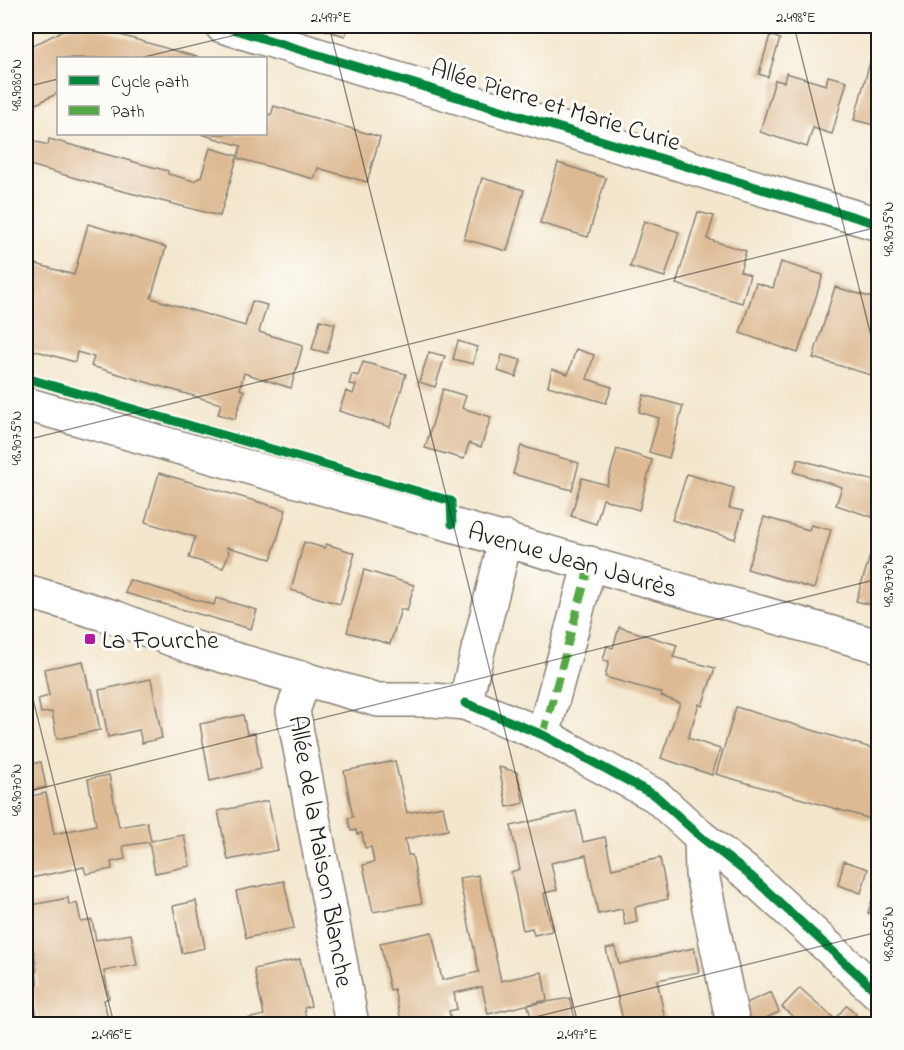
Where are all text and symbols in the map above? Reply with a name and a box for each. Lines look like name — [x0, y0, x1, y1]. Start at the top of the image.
text: 2.497°E — [311, 7, 351, 29]
text: 2.498°E — [776, 7, 816, 29]
street label: Allée Pierre et Marie Curie — [425, 51, 685, 163]
legend — [57, 57, 267, 135]
text: 48.9080°N — [6, 59, 28, 111]
text: Cycle path — [111, 70, 189, 96]
text: Path — [111, 100, 145, 126]
text: 48.9075°N — [878, 202, 900, 256]
text: 48.9075°N — [6, 411, 28, 465]
street label: Avenue Jean Jaurès — [463, 514, 681, 610]
text: 48.9070°N — [878, 555, 900, 607]
place label: La Fourche — [102, 623, 219, 661]
marker: La Fourche — [83, 632, 97, 646]
street label: Allée de la Maison Blanche — [276, 713, 362, 991]
text: 48.9070°N — [6, 764, 28, 816]
text: 48.9065°N — [878, 906, 900, 962]
text: 2.496°E — [92, 1024, 132, 1046]
text: 2.497°E — [557, 1024, 597, 1046]

